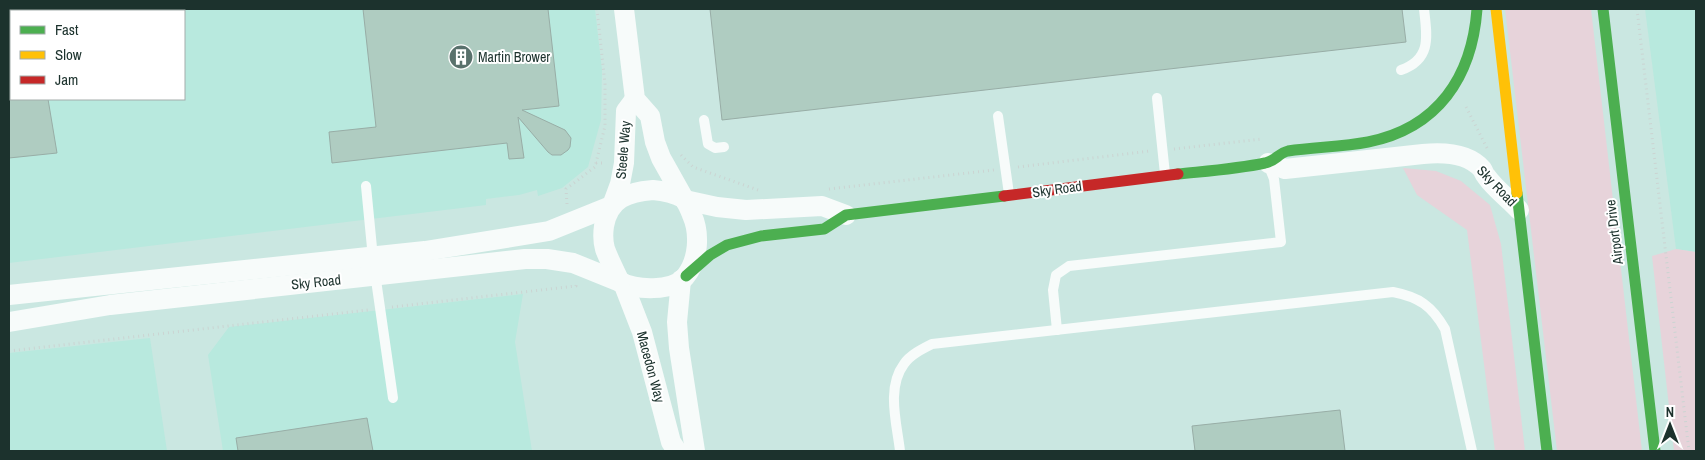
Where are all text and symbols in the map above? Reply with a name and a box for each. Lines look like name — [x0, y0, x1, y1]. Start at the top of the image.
legend — [10, 10, 185, 100]
text: Fast — [55, 19, 79, 40]
text: Slow — [55, 44, 82, 65]
building icon: Martin Brower — [448, 44, 474, 70]
place label: Martin Brower — [478, 48, 550, 66]
text: Jam — [55, 69, 78, 90]
street label: Steele Way — [611, 120, 635, 180]
street label: Sky Road — [1473, 162, 1521, 210]
street label: Sky Road — [1031, 177, 1083, 201]
street label: Airport Drive — [1601, 199, 1627, 266]
street label: Sky Road — [290, 270, 342, 294]
street label: Macedon Way — [633, 329, 669, 405]
north arrow — [1645, 400, 1695, 450]
text: N — [1666, 403, 1674, 421]

